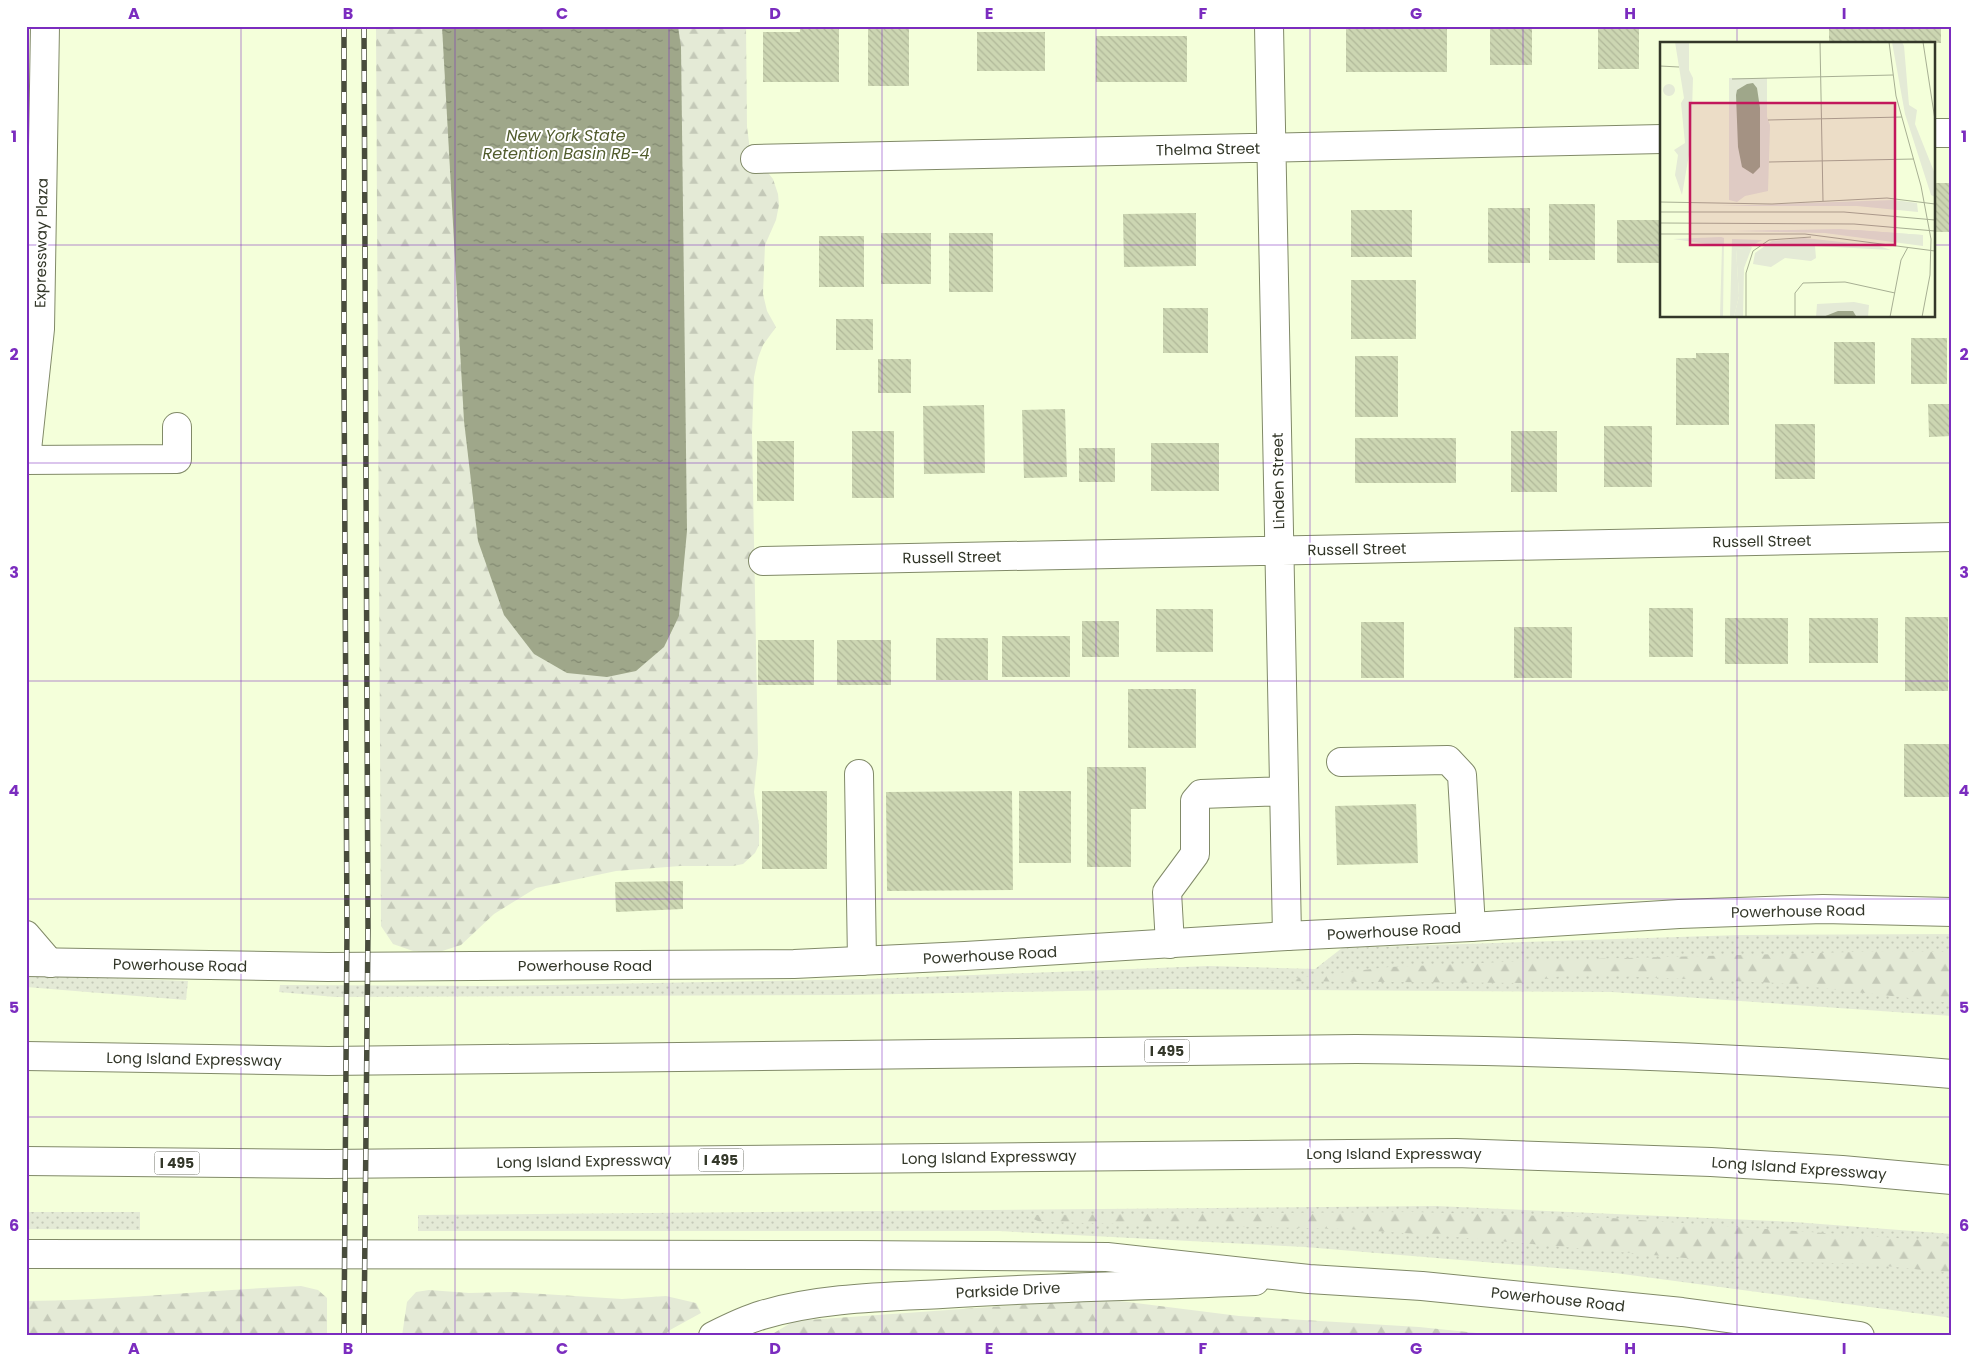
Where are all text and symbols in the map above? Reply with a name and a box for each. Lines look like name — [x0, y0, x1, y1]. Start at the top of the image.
text: A — [128, 2, 140, 25]
text: B — [343, 2, 353, 25]
text: C — [556, 2, 568, 25]
text: D — [769, 2, 781, 25]
text: E — [985, 2, 993, 25]
text: F — [1199, 2, 1208, 25]
text: G — [1410, 2, 1422, 25]
text: H — [1624, 2, 1636, 25]
text: I — [1842, 2, 1846, 25]
inset map — [1660, 42, 1936, 318]
water label: New York State Retention Basin RB-4 — [483, 124, 649, 165]
text: 1 — [11, 125, 17, 148]
text: 1 — [1961, 125, 1967, 148]
street label: Thelma Street — [1156, 138, 1260, 160]
street label: Expressway Plaza — [29, 178, 53, 308]
text: 2 — [9, 343, 19, 366]
text: 2 — [1959, 343, 1969, 366]
street label: Linden Street — [1267, 432, 1289, 530]
street label: Russell Street — [1712, 530, 1812, 552]
street label: Russell Street — [1307, 538, 1407, 560]
street label: Russell Street — [902, 546, 1002, 568]
text: 3 — [9, 561, 19, 584]
text: 3 — [1959, 561, 1969, 584]
text: 4 — [9, 779, 20, 802]
text: 4 — [1959, 779, 1970, 802]
street label: Powerhouse Road — [1731, 899, 1865, 923]
street label: Powerhouse Road — [1326, 917, 1462, 945]
street label: Powerhouse Road — [922, 941, 1058, 969]
street label: Powerhouse Road — [113, 953, 247, 977]
street label: Powerhouse Road — [518, 955, 652, 976]
text: 5 — [9, 996, 19, 1019]
text: 5 — [1959, 996, 1969, 1019]
road number: I 495 — [1144, 1040, 1190, 1062]
street label: Long Island Expressway — [106, 1047, 282, 1071]
street label: Long Island Expressway — [1306, 1143, 1482, 1164]
street label: Long Island Expressway — [901, 1145, 1077, 1169]
road number: I 495 — [698, 1148, 744, 1172]
street label: Long Island Expressway — [496, 1149, 672, 1173]
street label: Long Island Expressway — [1711, 1151, 1888, 1185]
road number: I 495 — [154, 1152, 200, 1174]
text: 6 — [9, 1214, 19, 1237]
text: 6 — [1959, 1214, 1969, 1237]
street label: Parkside Drive — [955, 1277, 1061, 1303]
street label: Powerhouse Road — [1490, 1282, 1626, 1316]
text: A — [128, 1337, 140, 1360]
text: B — [343, 1337, 353, 1360]
text: C — [556, 1337, 568, 1360]
text: D — [769, 1337, 781, 1360]
text: E — [985, 1337, 993, 1360]
text: F — [1199, 1337, 1208, 1360]
text: G — [1410, 1337, 1422, 1360]
text: H — [1624, 1337, 1636, 1360]
text: I — [1842, 1337, 1846, 1360]

